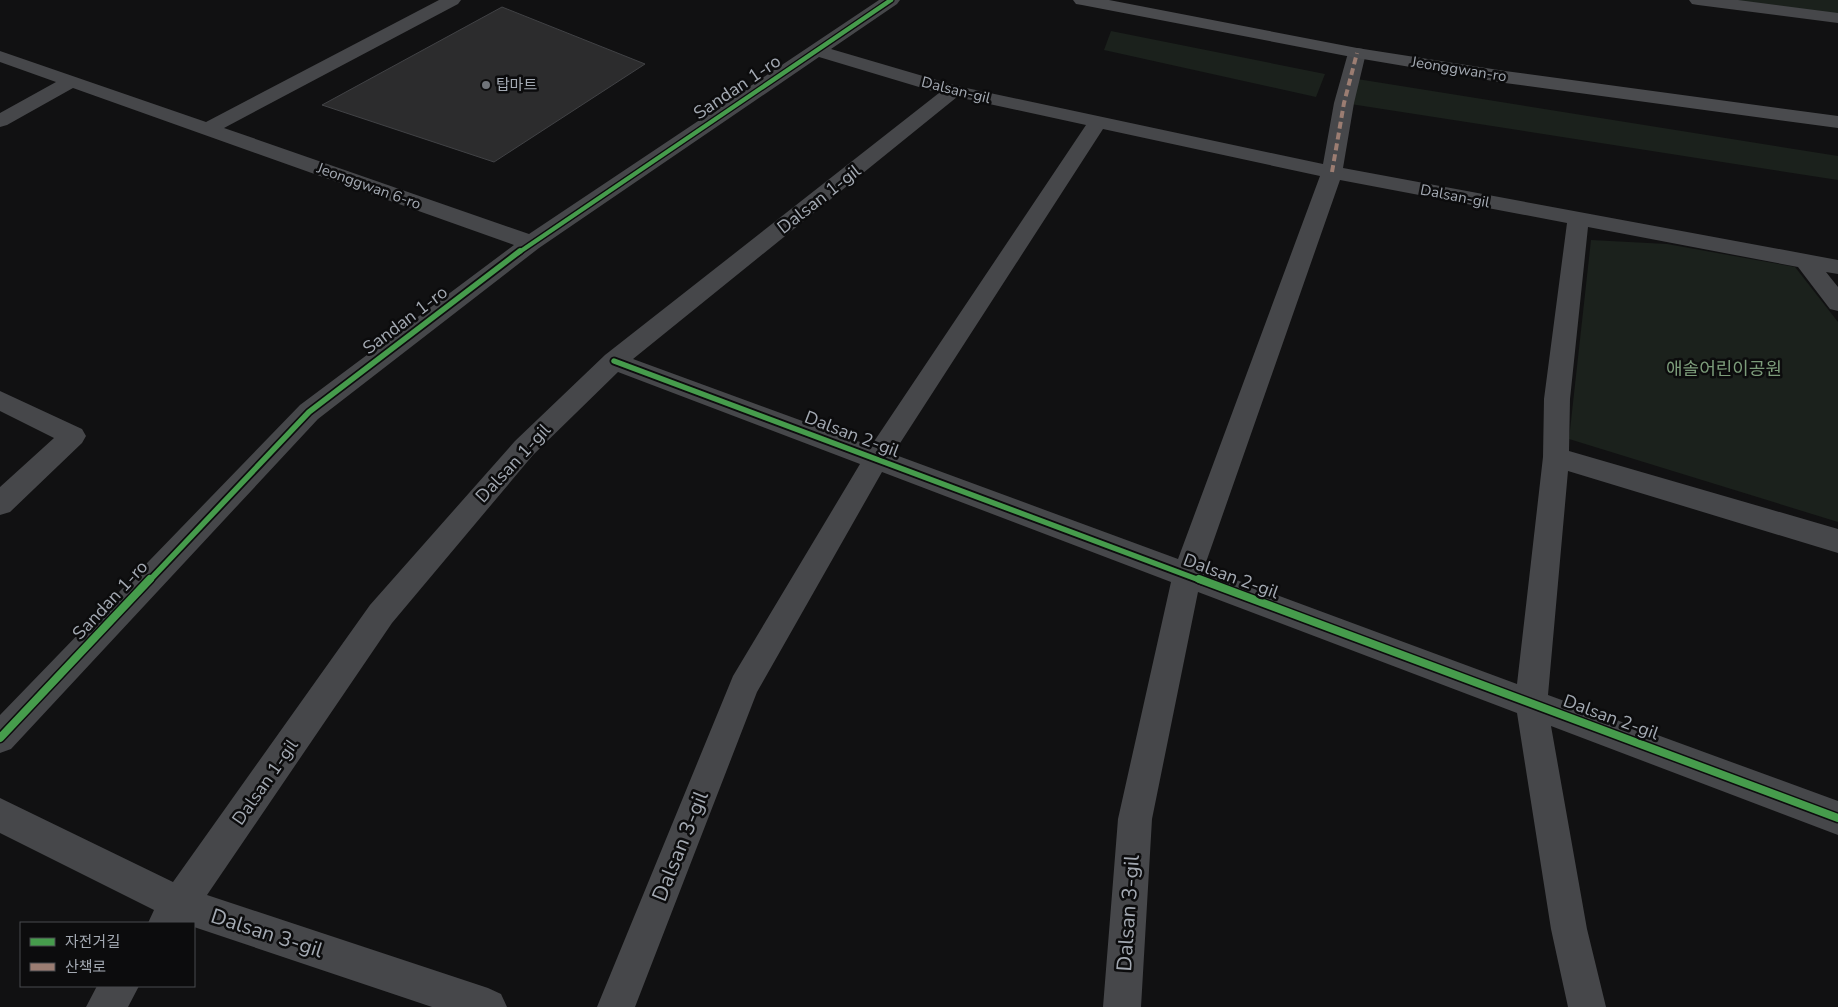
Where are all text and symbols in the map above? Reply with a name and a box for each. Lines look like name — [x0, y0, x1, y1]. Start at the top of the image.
street label: Sandan 1-ro — [689, 49, 785, 125]
street label: Jeonggwan-ro — [1409, 51, 1508, 86]
street label: Dalsan-gil — [919, 72, 993, 108]
place label: 탑마트 — [496, 75, 538, 95]
marker: 탑마트 — [480, 79, 492, 91]
street label: Jeonggwan 6-ro — [313, 158, 424, 214]
street label: Dalsan 1-gil — [772, 158, 866, 239]
street label: Dalsan-gil — [1419, 179, 1492, 213]
street label: Sandan 1-ro — [358, 280, 452, 360]
park label: 애솔어린이공원 — [1666, 357, 1782, 381]
street label: Dalsan 2-gil — [801, 405, 904, 463]
street label: Dalsan 1-gil — [470, 418, 556, 508]
street label: Dalsan 2-gil — [1180, 548, 1283, 605]
street label: Sandan 1-ro — [67, 555, 153, 645]
street label: Dalsan 2-gil — [1560, 689, 1663, 746]
street label: Dalsan 1-gil — [227, 734, 304, 830]
street label: Dalsan 3-gil — [645, 786, 715, 905]
street label: Dalsan 3-gil — [1110, 853, 1146, 972]
street label: Dalsan 3-gil — [207, 902, 328, 965]
legend — [20, 922, 195, 987]
text: 자전거길 — [65, 932, 120, 952]
text: 산책로 — [65, 957, 106, 977]

